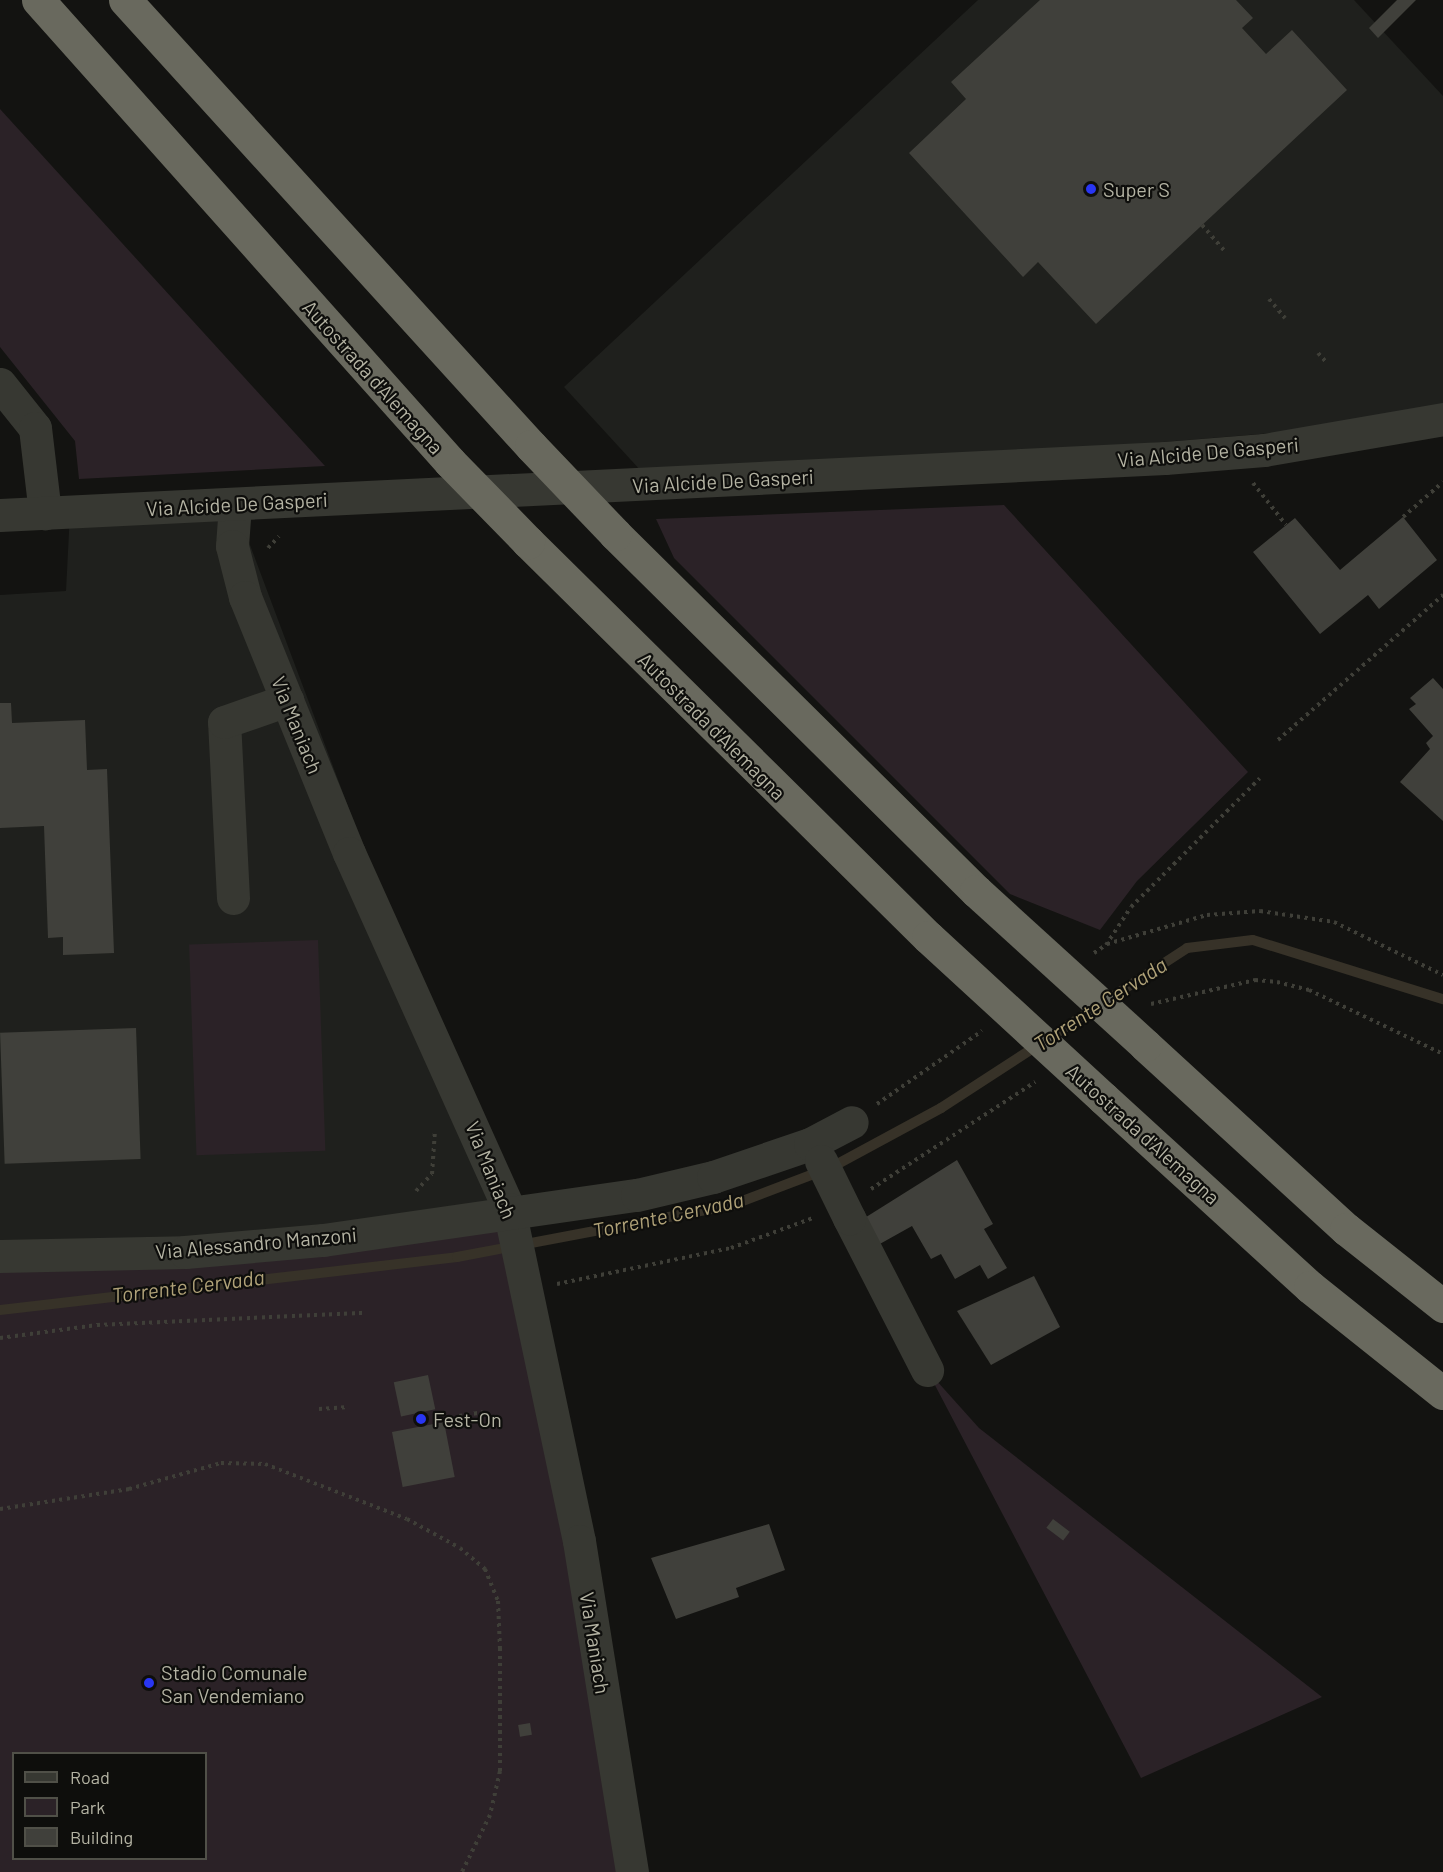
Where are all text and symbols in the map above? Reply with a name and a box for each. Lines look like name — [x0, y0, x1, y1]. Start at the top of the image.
place label: Super S — [1103, 177, 1170, 201]
marker: Super S — [1084, 182, 1098, 196]
street label: Autostrada d'Alemagna — [298, 295, 448, 459]
street label: Via Alcide De Gasperi — [1116, 432, 1300, 472]
street label: Via Alcide De Gasperi — [632, 464, 814, 498]
street label: Via Alcide De Gasperi — [146, 487, 328, 521]
street label: Autostrada d'Alemagna — [633, 647, 791, 805]
street label: Via Maniach — [267, 673, 327, 777]
water label: Torrente Cervada — [1029, 952, 1171, 1056]
street label: Autostrada d'Alemagna — [1061, 1059, 1225, 1209]
street label: Via Maniach — [461, 1118, 521, 1222]
water label: Torrente Cervada — [590, 1187, 746, 1243]
street label: Via Alessandro Manzoni — [154, 1222, 358, 1264]
water label: Torrente Cervada — [110, 1264, 266, 1308]
place label: Fest-On — [433, 1407, 502, 1431]
marker: Fest-On — [414, 1412, 428, 1426]
street label: Via Maniach — [575, 1590, 615, 1696]
place label: Stadio Comunale San Vendemiano — [161, 1660, 308, 1707]
marker: Stadio Comunale San Vendemiano — [142, 1676, 156, 1690]
legend — [12, 1752, 207, 1860]
text: Road — [70, 1766, 110, 1788]
text: Park — [70, 1796, 105, 1818]
text: Building — [70, 1826, 133, 1848]

